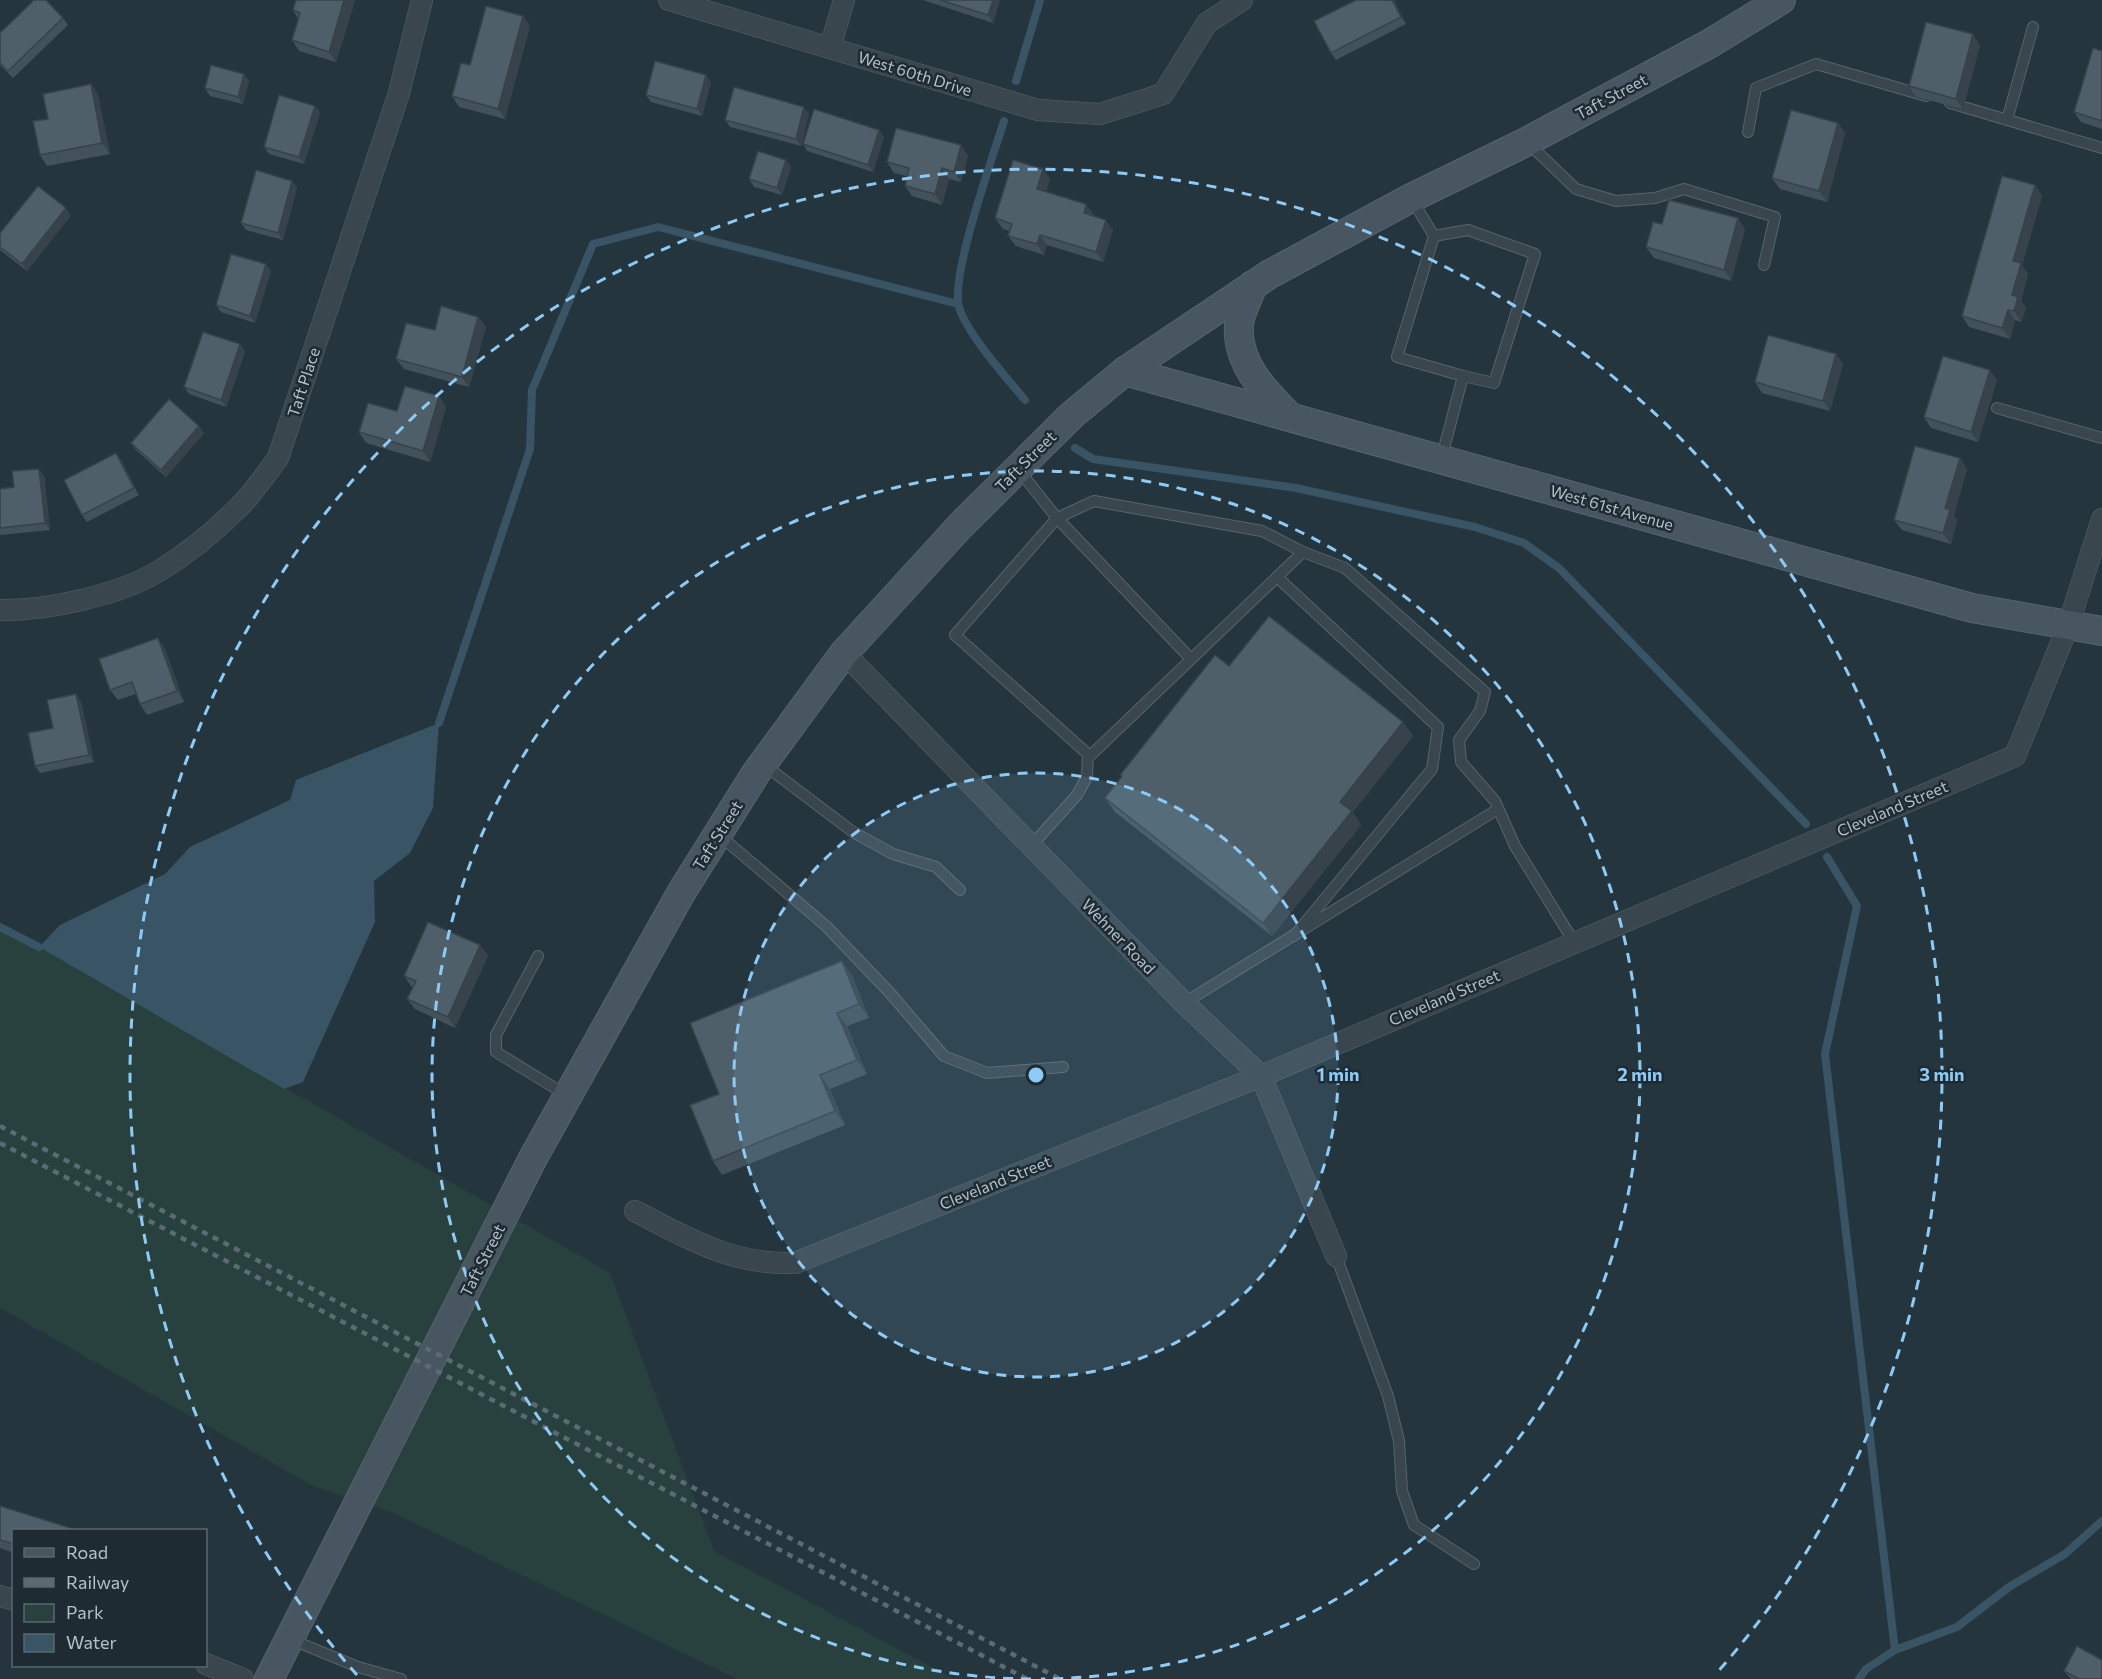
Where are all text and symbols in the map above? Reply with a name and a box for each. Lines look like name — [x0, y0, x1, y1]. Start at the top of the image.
street label: West 60th Drive — [856, 47, 974, 99]
street label: Taft Street — [1572, 69, 1650, 123]
street label: Taft Place — [283, 345, 323, 419]
street label: Taft Street — [991, 426, 1060, 495]
street label: West 61st Avenue — [1548, 480, 1676, 534]
street label: Cleveland Street — [1834, 776, 1951, 840]
street label: Taft Street — [688, 796, 746, 873]
street label: Wehner Road — [1078, 894, 1160, 978]
street label: Cleveland Street — [1386, 965, 1503, 1029]
text: 1 min — [1317, 1063, 1359, 1085]
text: 2 min — [1618, 1063, 1662, 1085]
text: 3 min — [1919, 1063, 1965, 1085]
centre of rings — [1026, 1065, 1046, 1085]
street label: Cleveland Street — [936, 1151, 1054, 1213]
street label: Taft Street — [456, 1220, 508, 1299]
legend — [12, 1529, 207, 1667]
text: Road — [66, 1541, 108, 1563]
text: Railway — [66, 1571, 129, 1593]
text: Park — [66, 1601, 104, 1623]
text: Water — [66, 1631, 117, 1653]

